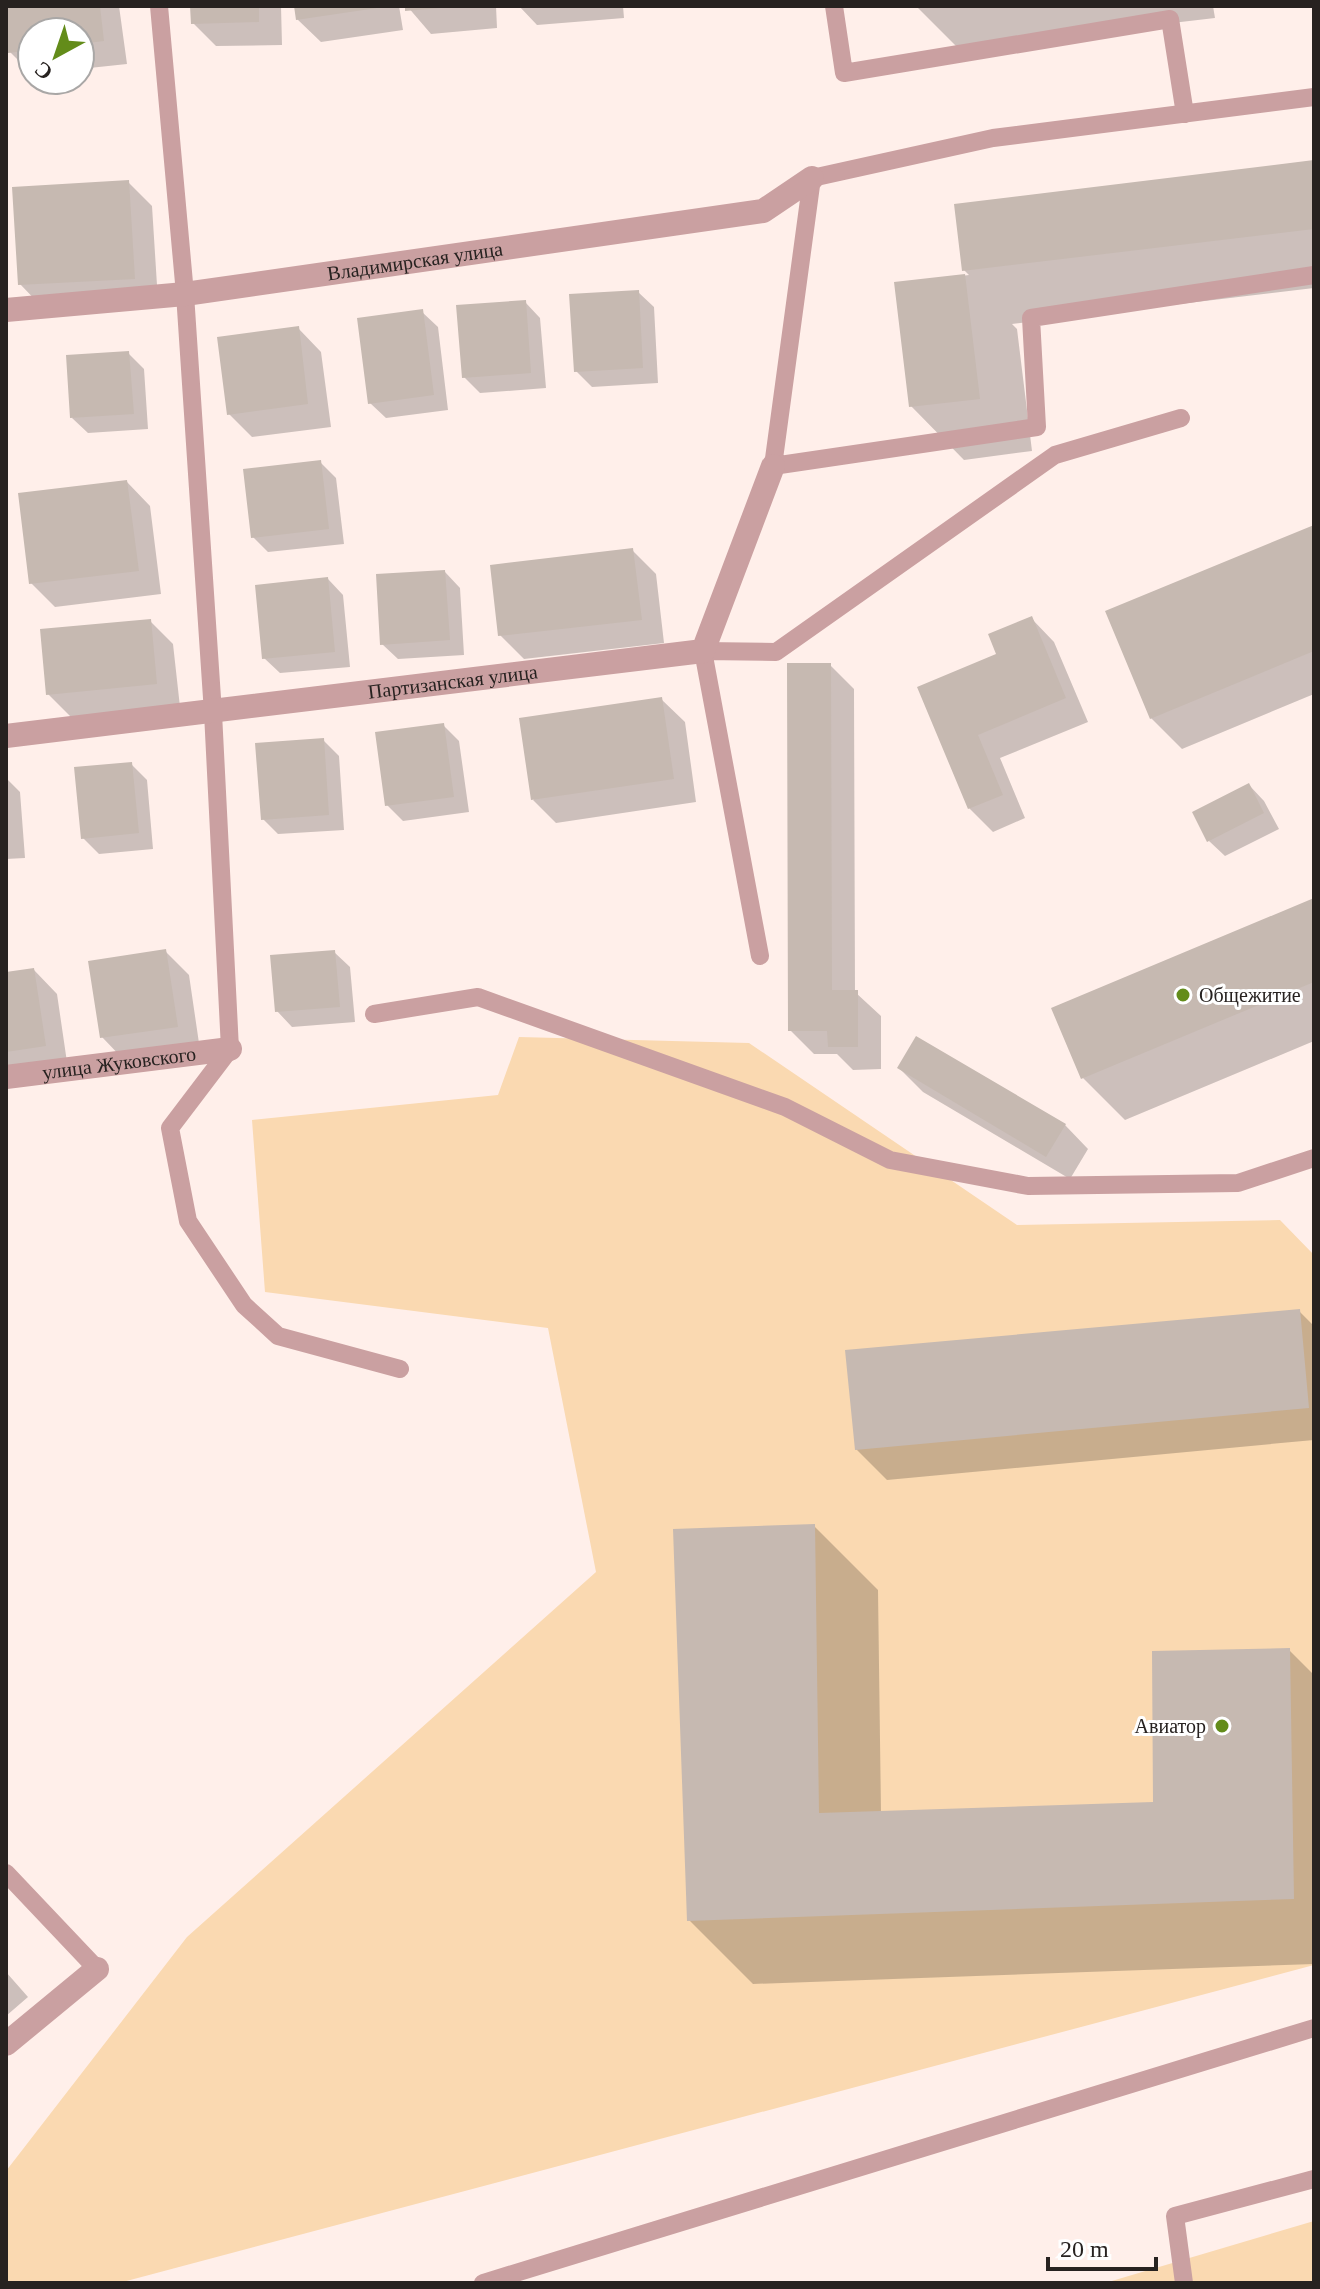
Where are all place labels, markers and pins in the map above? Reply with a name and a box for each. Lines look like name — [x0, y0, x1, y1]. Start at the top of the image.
place label: Общежитие — [1199, 984, 1301, 1007]
marker: Общежитие — [1174, 986, 1192, 1004]
place label: Авиатор — [1135, 1715, 1206, 1738]
marker: Авиатор — [1213, 1717, 1231, 1735]

